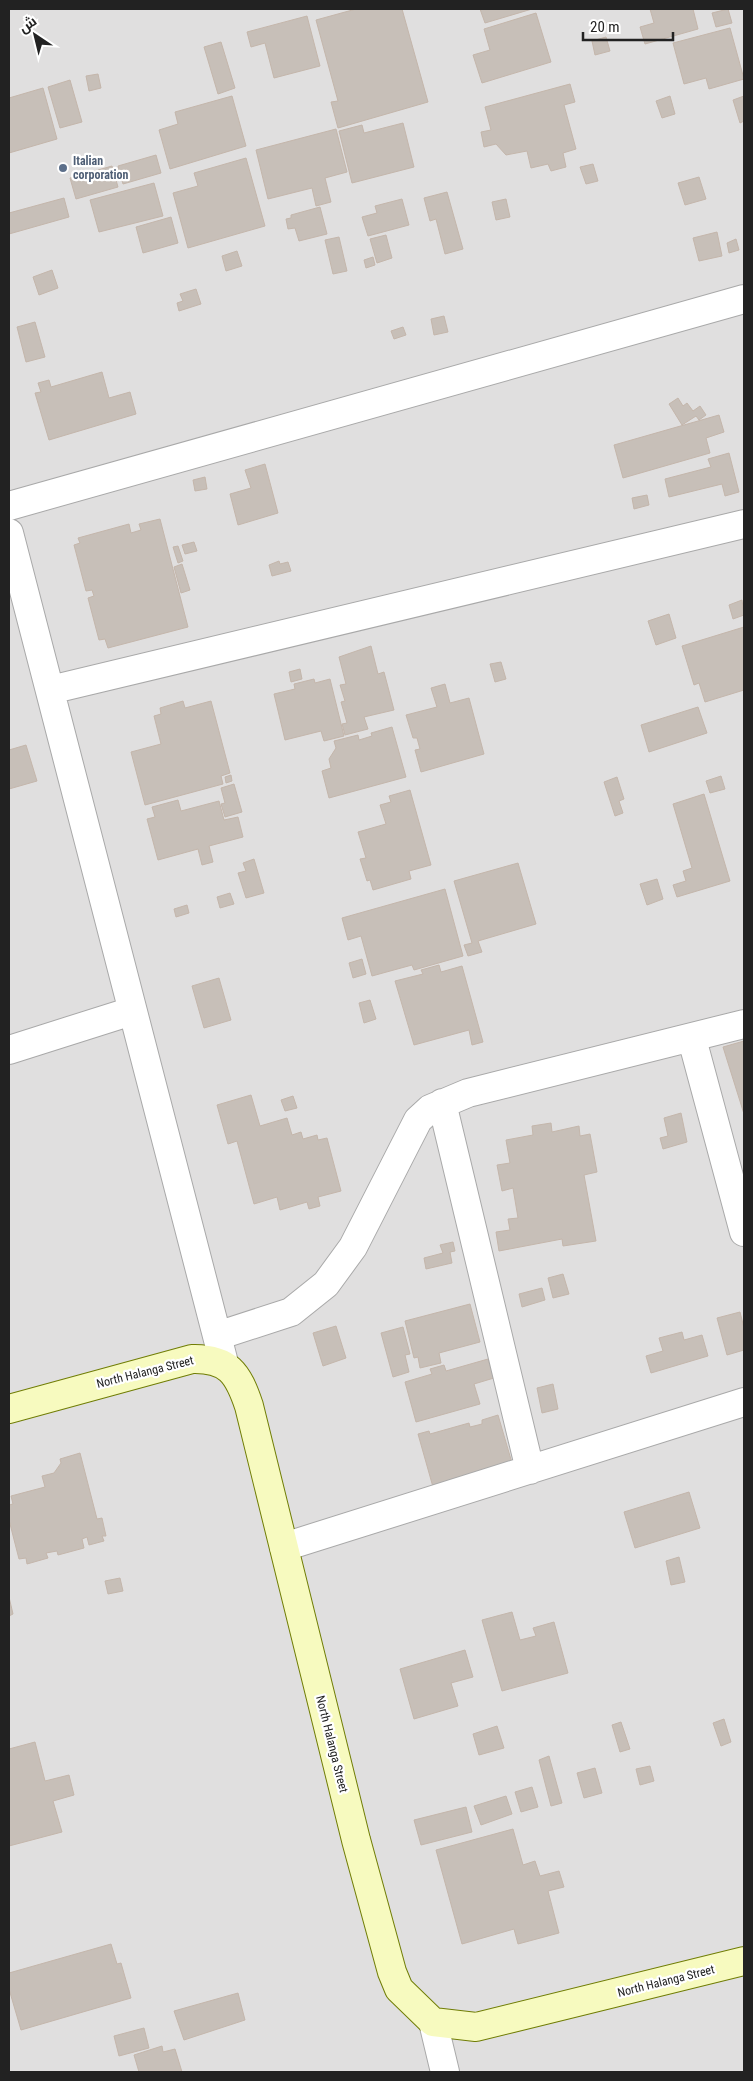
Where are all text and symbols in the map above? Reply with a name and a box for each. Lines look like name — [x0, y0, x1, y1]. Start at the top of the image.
north arrow — [10, 10, 60, 60]
scale bar — [583, 10, 673, 42]
text: ش — [16, 13, 40, 37]
text: 20 m — [590, 18, 620, 36]
place label: Italian corporation — [73, 154, 128, 182]
marker: Italian corporation — [57, 162, 69, 174]
street label: North Halanga Street — [95, 1353, 195, 1391]
street label: North Halanga Street — [313, 1694, 351, 1794]
street label: North Halanga Street — [616, 1962, 716, 2000]

